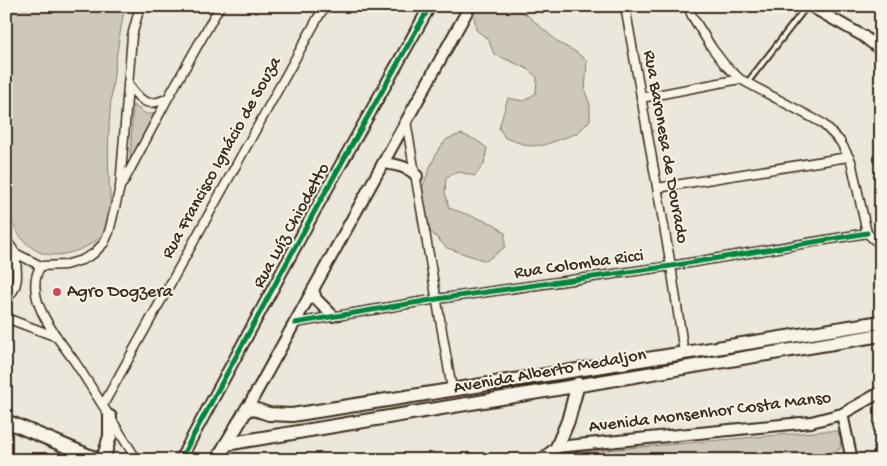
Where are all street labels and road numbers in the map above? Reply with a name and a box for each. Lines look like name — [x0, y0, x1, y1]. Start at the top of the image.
street label: Rua Baronesa de Dourado — [638, 49, 692, 245]
street label: Rua Francisco Ignácio de Souza — [158, 53, 287, 263]
street label: Rua Luíz Chiodetto — [249, 160, 335, 292]
street label: Rua Colomba Ricci — [513, 246, 645, 284]
street label: Avenida Alberto Medaljon — [452, 345, 648, 399]
street label: Avenida Monsenhor Costa Manso — [588, 388, 832, 438]

